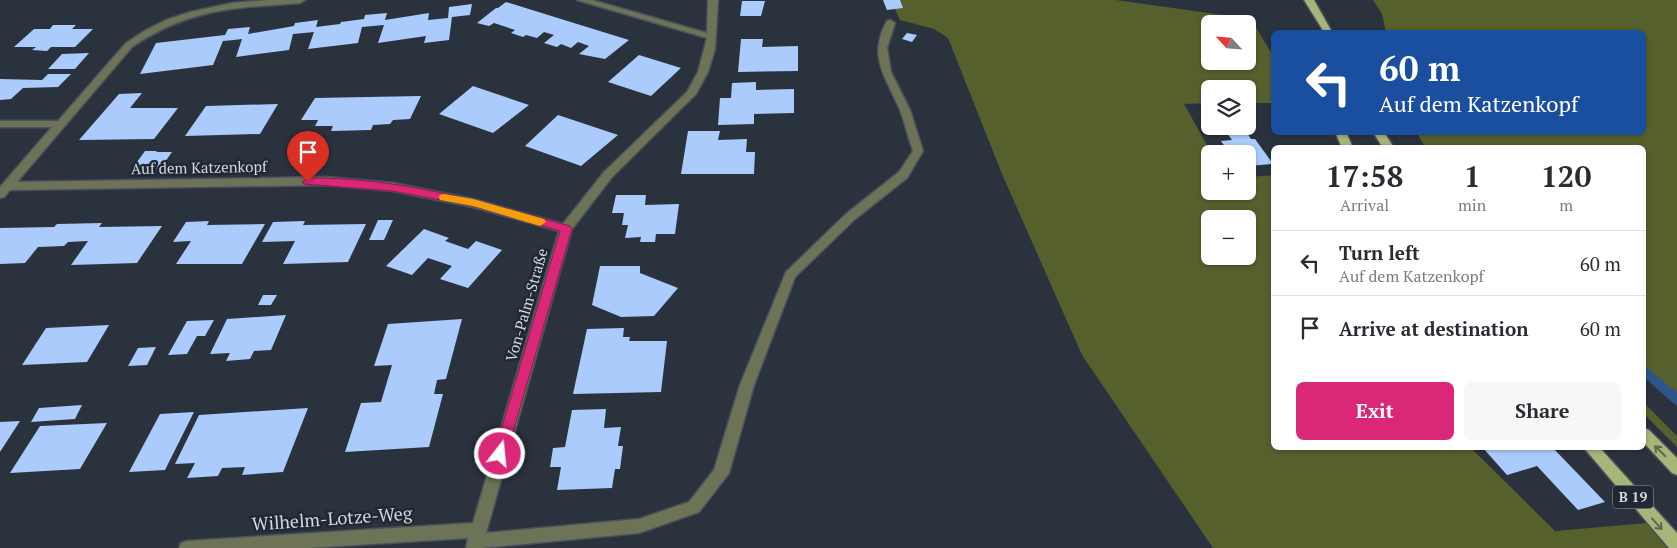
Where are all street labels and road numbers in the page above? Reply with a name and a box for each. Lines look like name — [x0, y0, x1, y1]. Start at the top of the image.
street label: Auf dem Katzenkopf — [131, 156, 268, 178]
street label: Von-Palm-Straße — [500, 246, 552, 364]
road number: B 19 — [1613, 486, 1653, 508]
street label: Wilhelm-Lotze-Weg — [251, 500, 413, 536]

